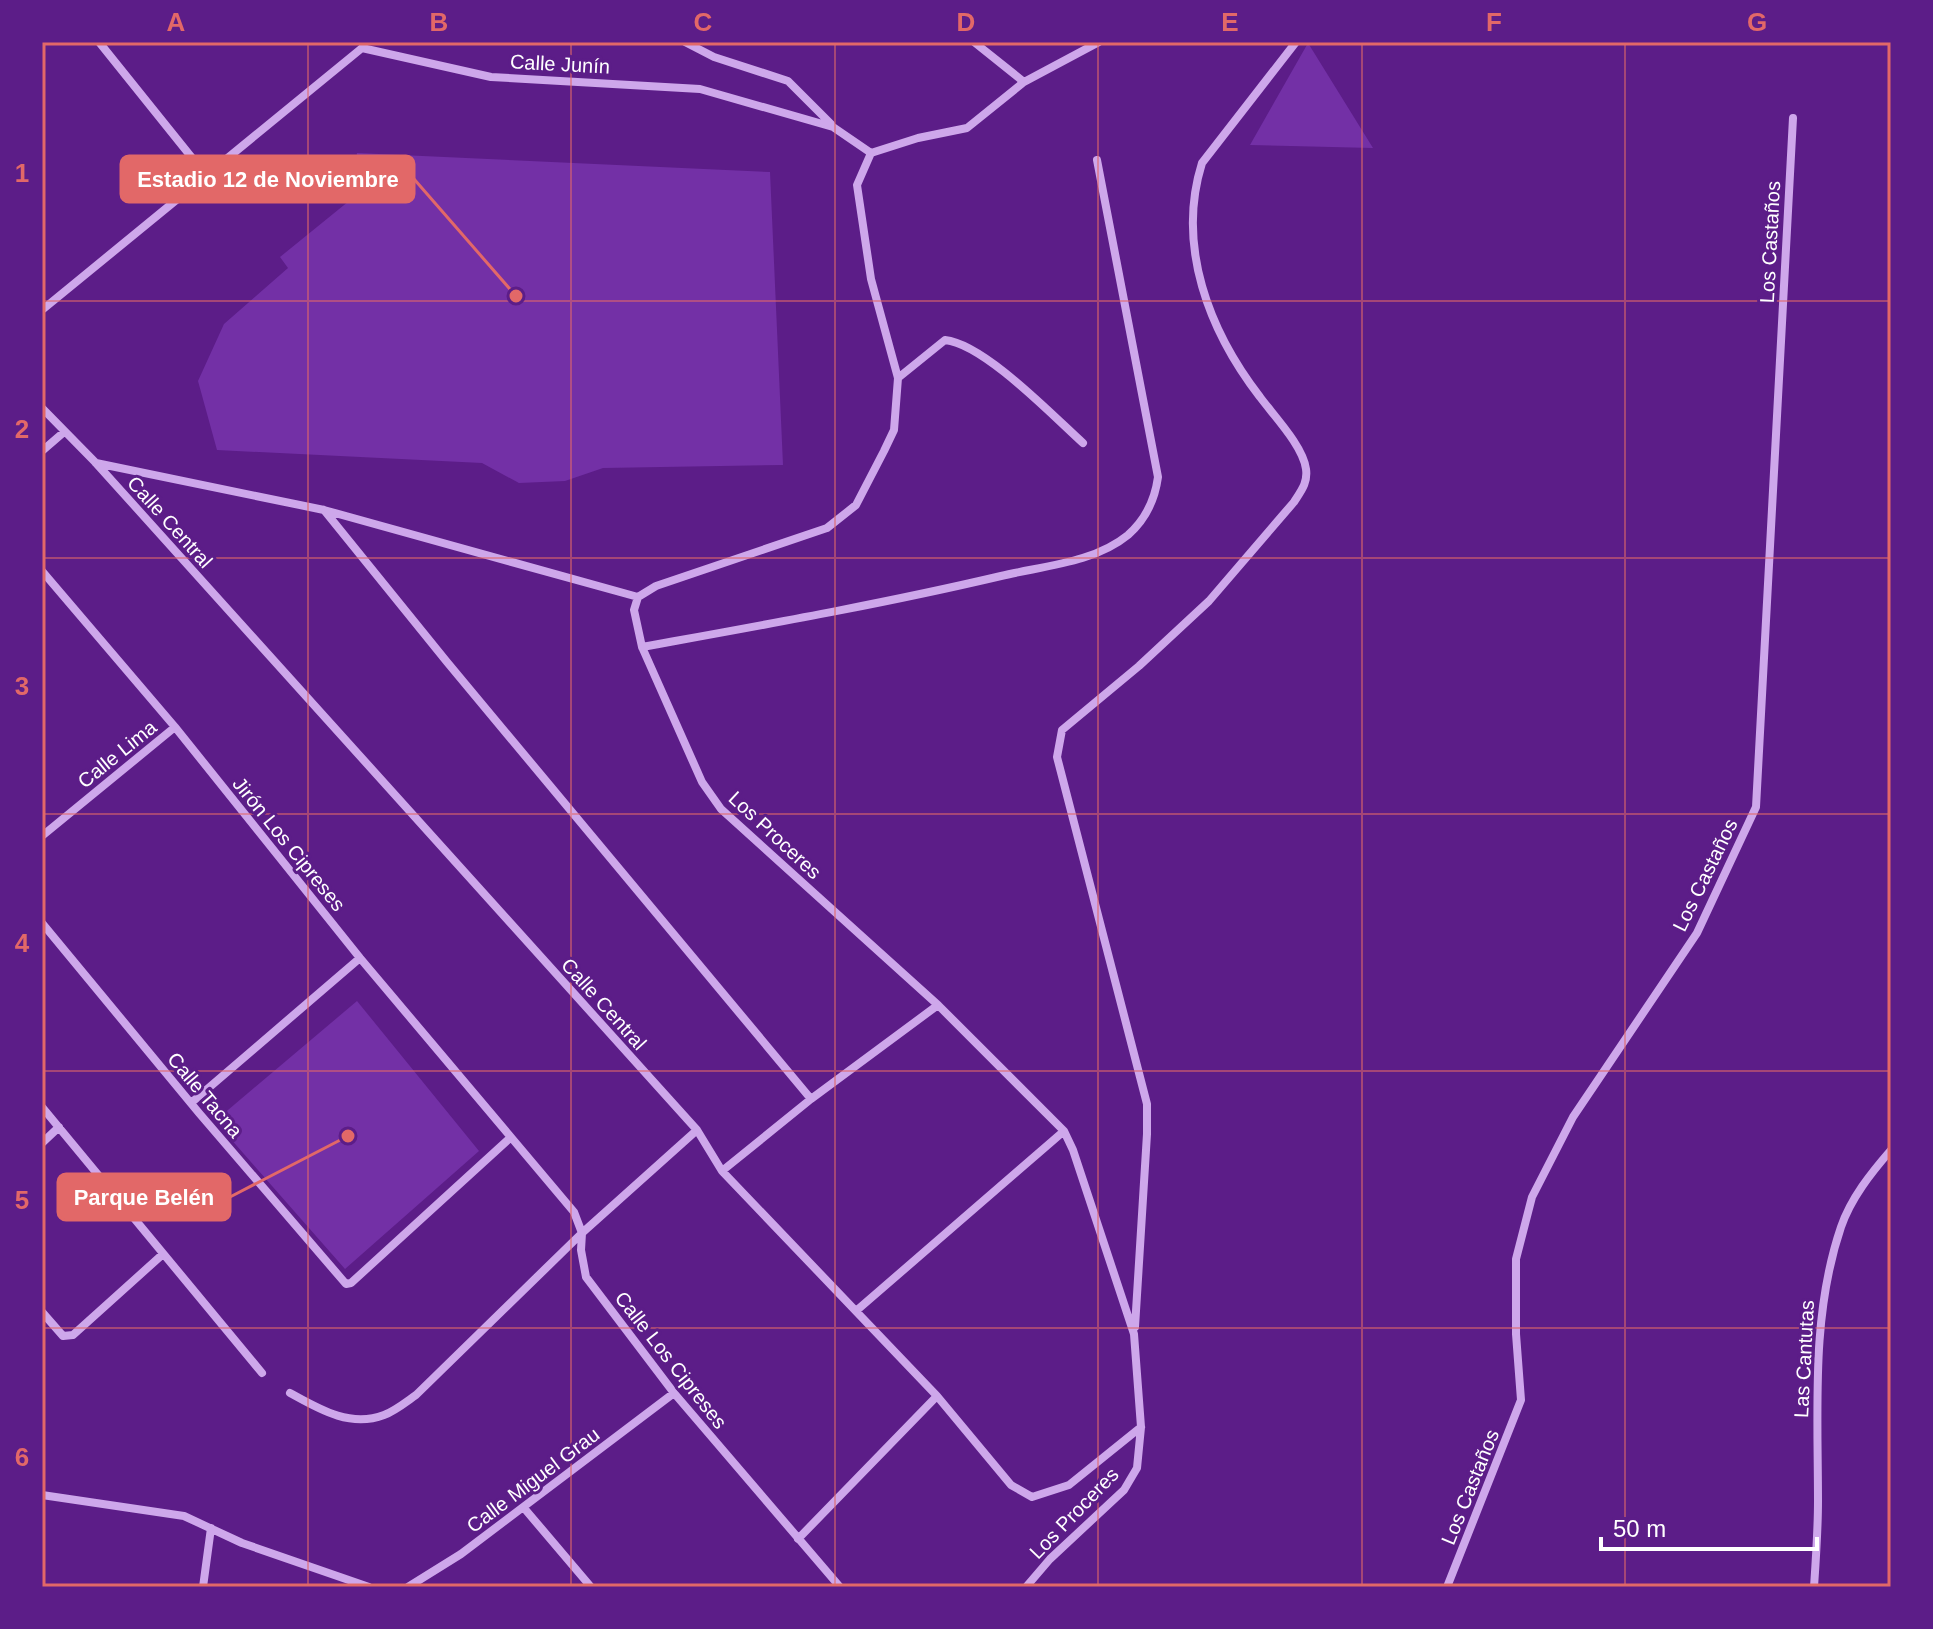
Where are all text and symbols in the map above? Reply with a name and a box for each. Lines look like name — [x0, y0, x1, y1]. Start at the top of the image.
text: A — [167, 7, 186, 37]
text: B — [430, 7, 448, 37]
text: C — [694, 7, 713, 37]
text: D — [957, 7, 975, 37]
text: E — [1221, 7, 1239, 37]
text: F — [1486, 7, 1502, 37]
text: G — [1747, 7, 1767, 37]
street label: Calle Junín — [509, 50, 611, 78]
callout: Estadio 12 de Noviembre — [121, 156, 414, 202]
text: 1 — [15, 158, 29, 188]
text: Estadio 12 de Noviembre — [137, 167, 399, 192]
street label: Los Castaños — [1756, 180, 1784, 304]
text: 2 — [15, 414, 29, 444]
street label: Calle Central — [123, 472, 217, 572]
text: 3 — [15, 671, 29, 701]
street label: Calle Lima — [73, 715, 161, 792]
street label: Jirón Los Cipreses — [228, 773, 350, 915]
street label: Los Proceres — [724, 787, 826, 883]
street label: Los Castaños — [1668, 815, 1742, 935]
text: 4 — [15, 928, 30, 958]
street label: Calle Central — [557, 954, 651, 1054]
street label: Calle Tacna — [163, 1048, 247, 1143]
callout: Parque Belén — [58, 1174, 230, 1220]
text: 5 — [15, 1185, 29, 1215]
text: Parque Belén — [74, 1185, 214, 1210]
street label: Calle Los Cipreses — [611, 1287, 731, 1433]
street label: Las Cantutas — [1790, 1300, 1818, 1418]
street label: Calle Miguel Grau — [462, 1423, 604, 1537]
street label: Los Castaños — [1437, 1426, 1503, 1548]
text: 6 — [15, 1442, 29, 1472]
street label: Los Proceres — [1025, 1463, 1123, 1563]
scale bar — [1601, 1501, 1817, 1551]
text: 50 m — [1613, 1515, 1666, 1542]

